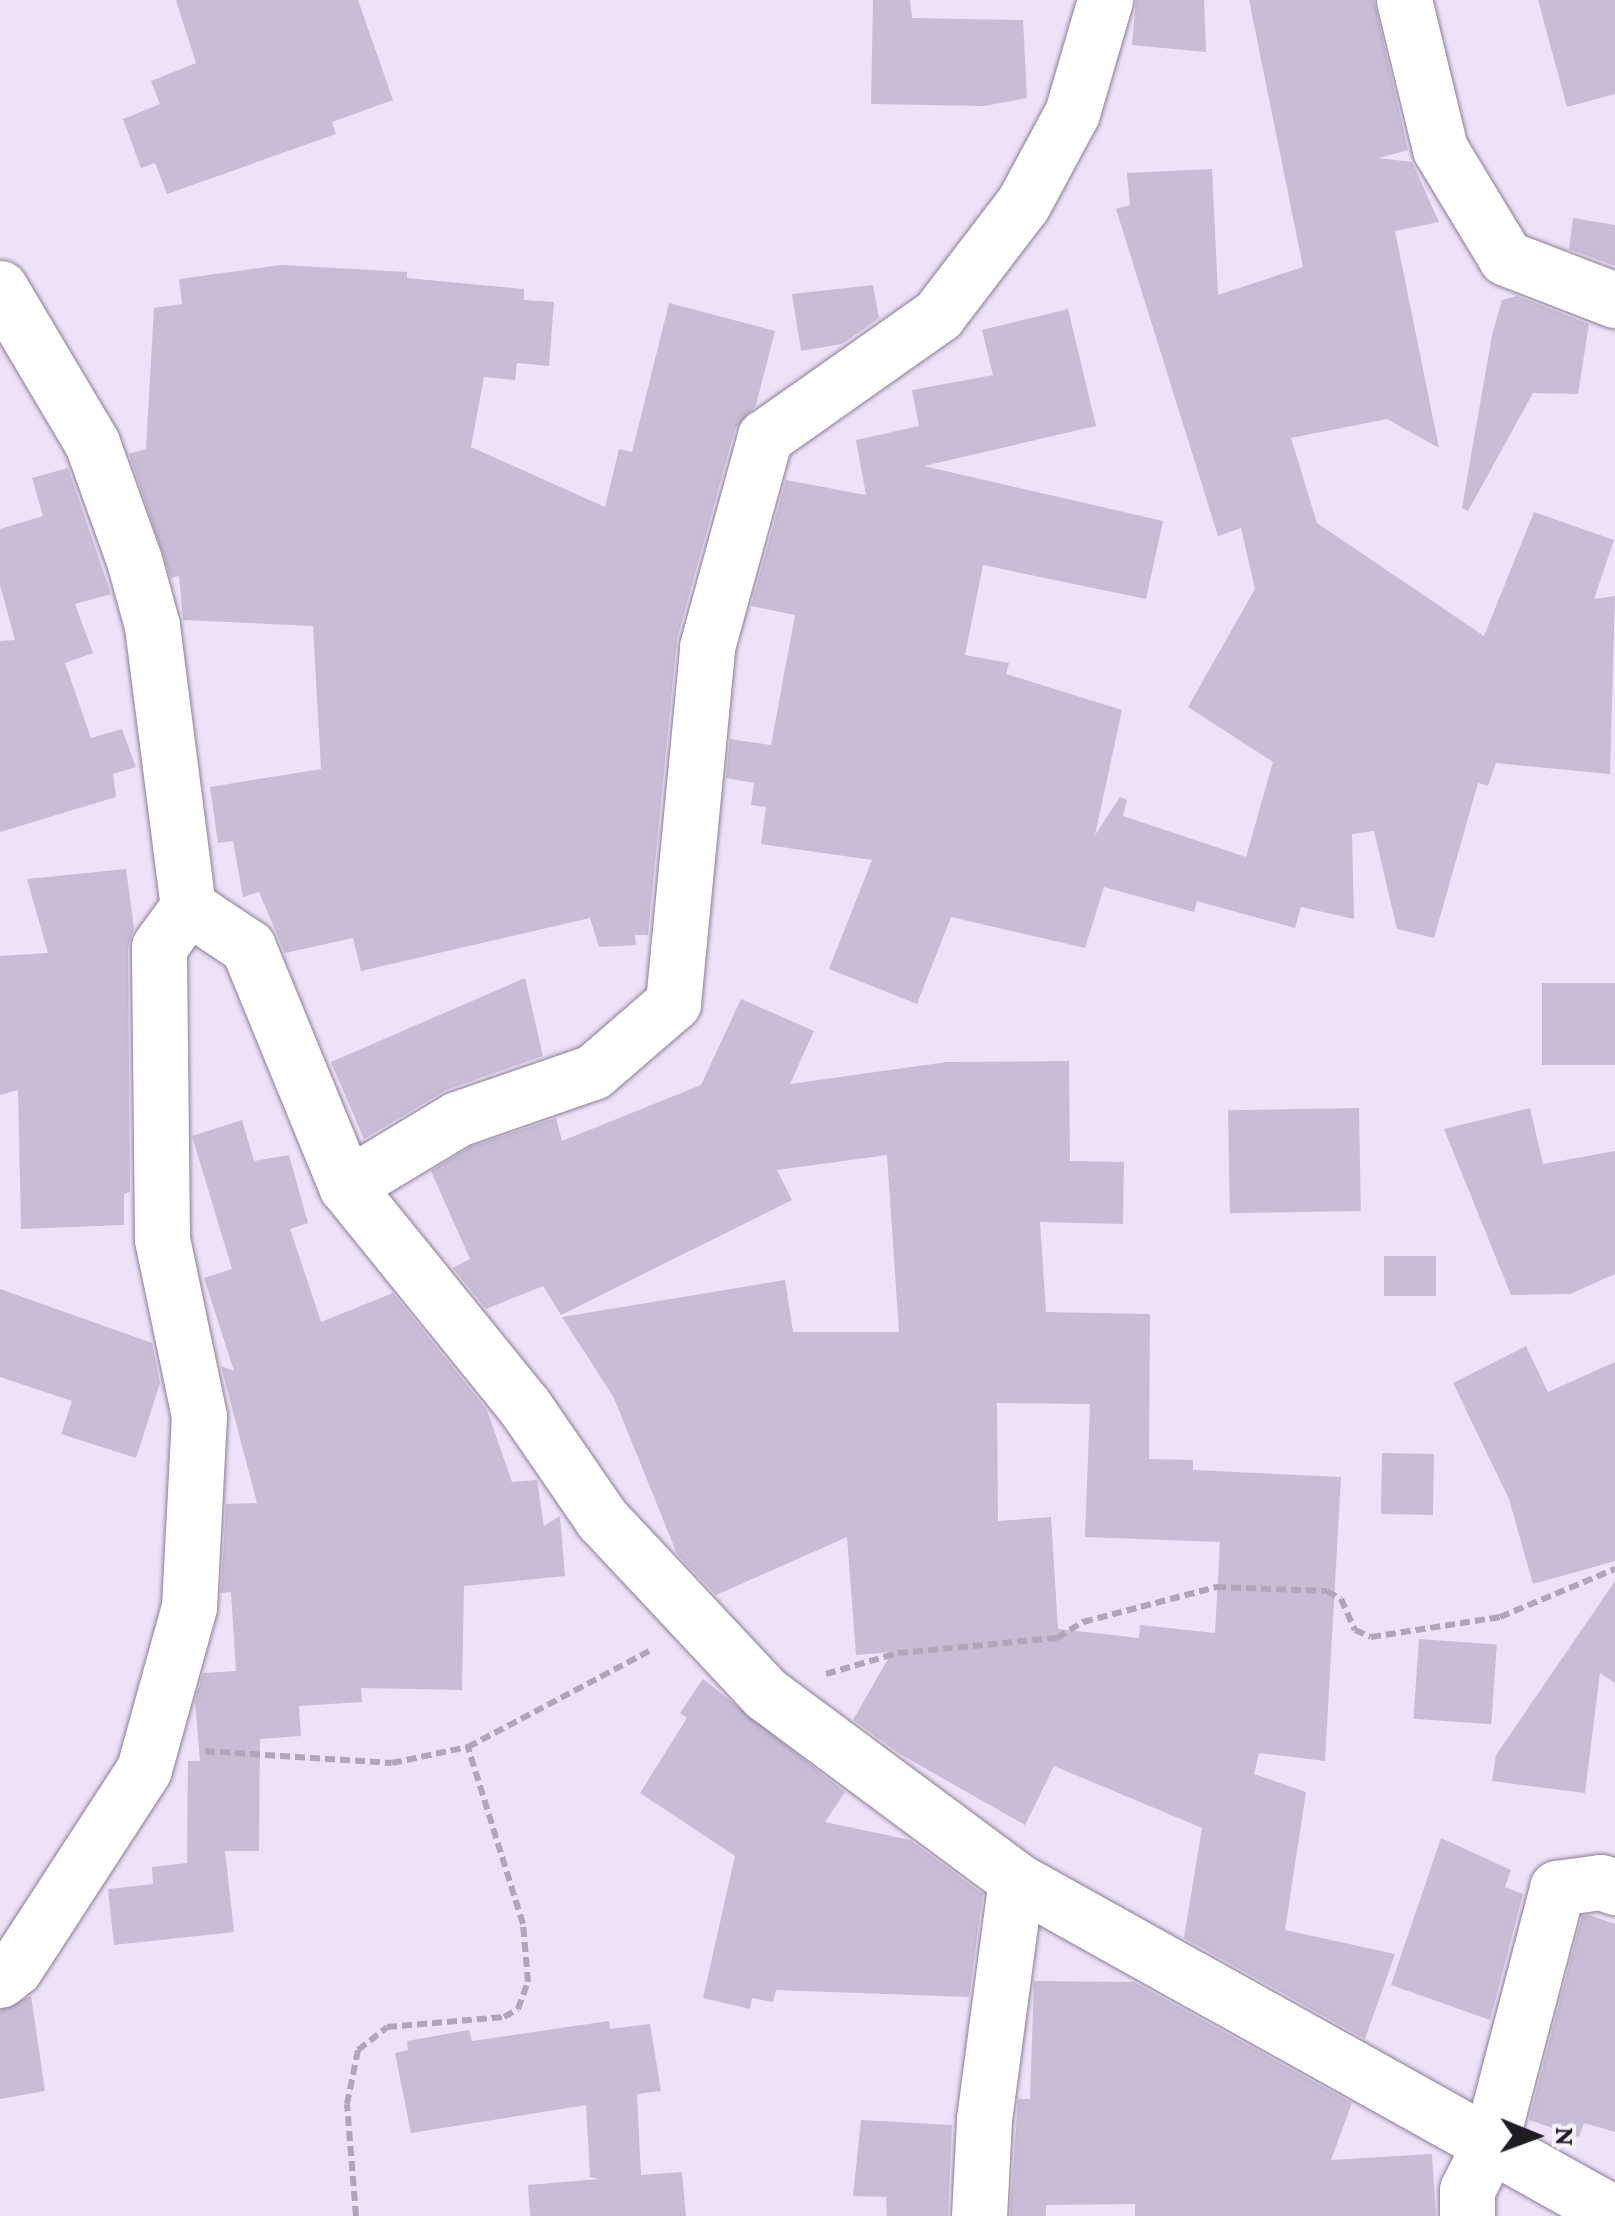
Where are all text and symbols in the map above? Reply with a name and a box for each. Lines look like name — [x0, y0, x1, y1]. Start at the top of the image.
north arrow — [1485, 2086, 1585, 2186]
text: N — [1550, 2127, 1581, 2146]

